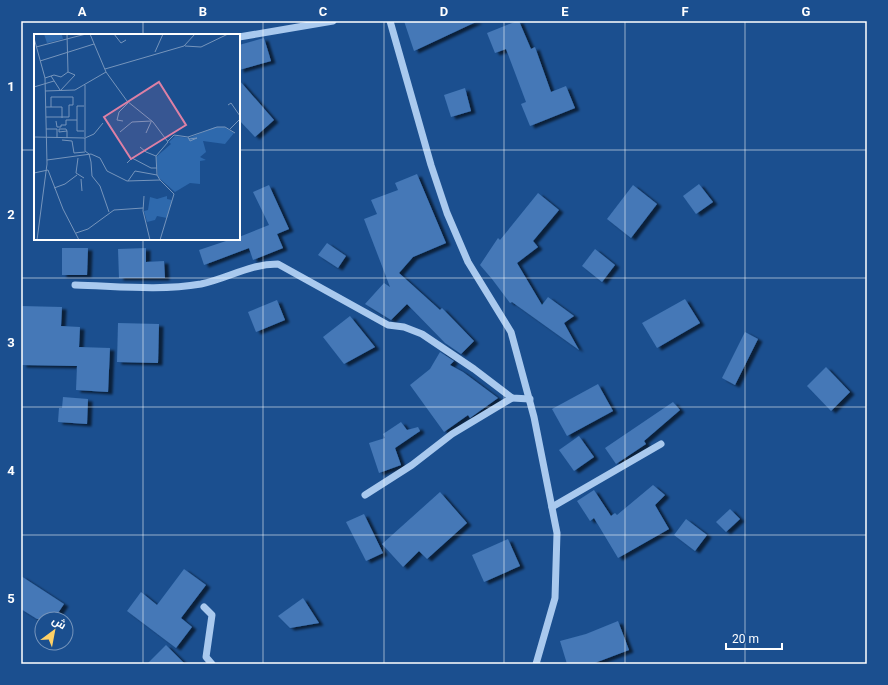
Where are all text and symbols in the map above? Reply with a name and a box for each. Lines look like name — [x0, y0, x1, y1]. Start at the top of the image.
text: A — [78, 4, 87, 19]
text: B — [199, 4, 207, 19]
text: C — [319, 4, 328, 19]
text: D — [440, 4, 448, 19]
text: E — [561, 4, 569, 19]
text: F — [681, 4, 689, 19]
text: G — [802, 4, 811, 19]
inset map — [34, 34, 240, 240]
text: 1 — [7, 79, 15, 94]
text: 2 — [7, 207, 15, 222]
text: 3 — [7, 335, 15, 350]
text: 4 — [7, 463, 15, 478]
text: 5 — [7, 591, 15, 606]
north arrow — [34, 611, 74, 651]
text: ش — [50, 614, 68, 632]
scale bar — [726, 625, 782, 651]
text: 20 m — [732, 632, 759, 646]

